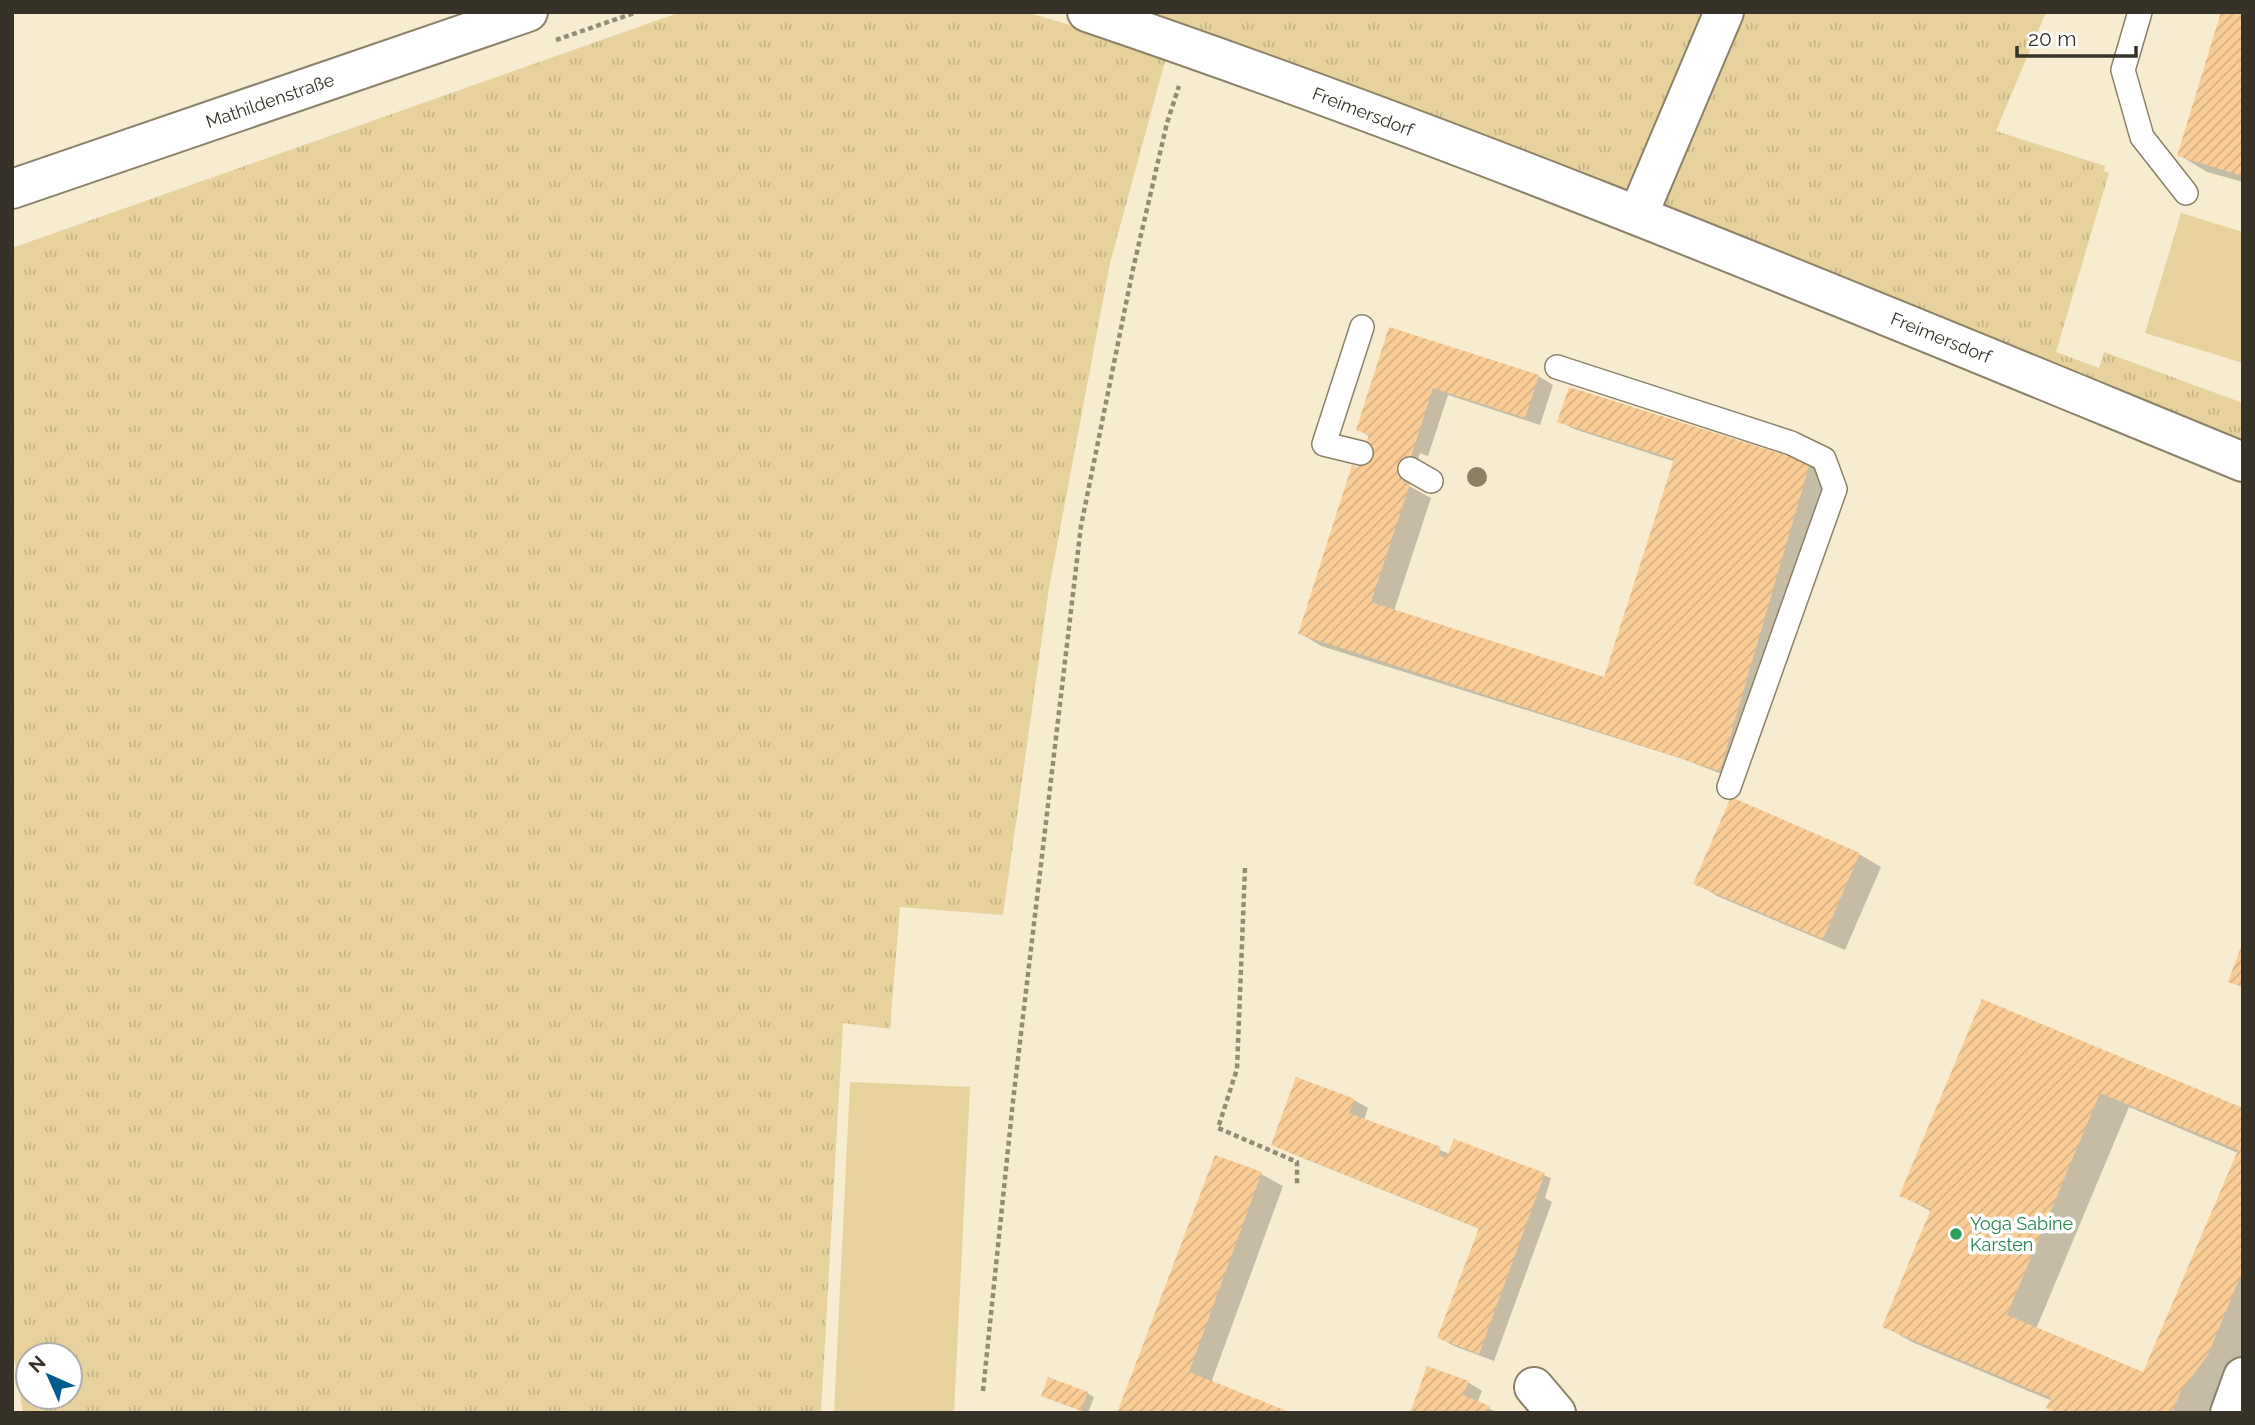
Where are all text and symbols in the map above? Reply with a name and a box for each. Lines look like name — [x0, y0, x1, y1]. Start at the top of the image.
scale bar — [2017, 14, 2136, 58]
text: 20 m — [2028, 26, 2076, 51]
street label: Mathildenstraße — [203, 69, 337, 132]
street label: Freimersdorf — [1310, 83, 1418, 141]
street label: Freimersdorf — [1888, 308, 1996, 368]
place label: Yoga Sabine Karsten — [1970, 1213, 2074, 1255]
marker: Yoga Sabine Karsten — [1948, 1226, 1964, 1242]
north arrow — [14, 1341, 84, 1411]
text: N — [24, 1351, 50, 1377]

